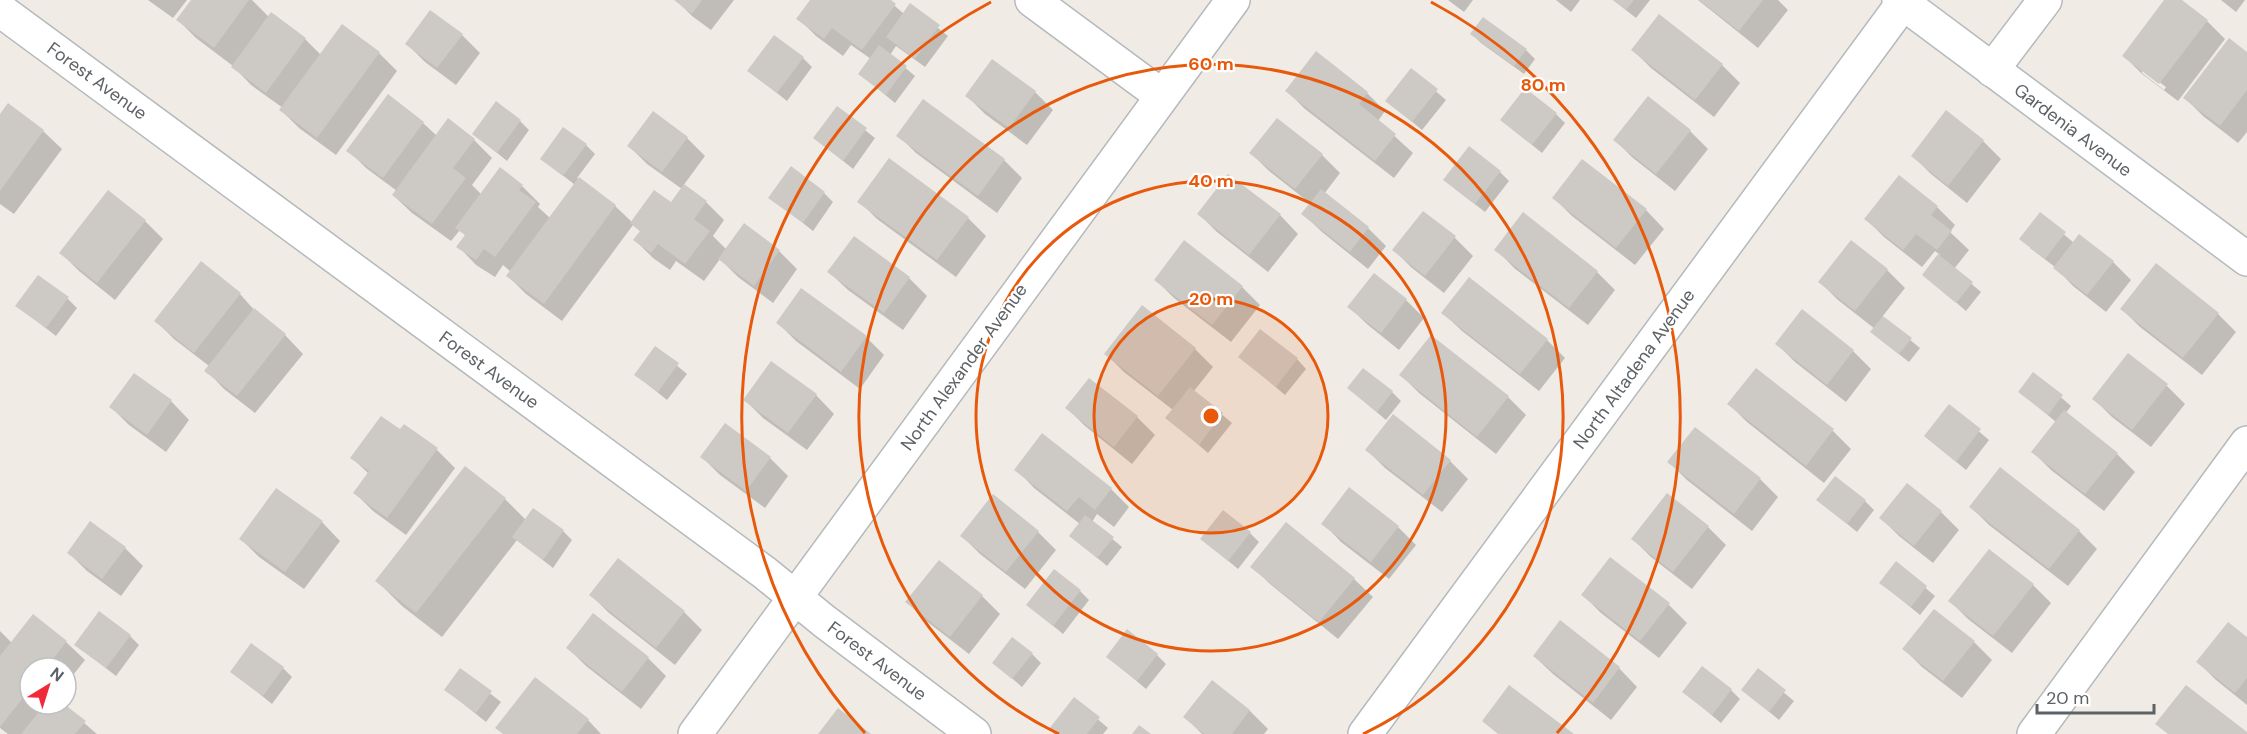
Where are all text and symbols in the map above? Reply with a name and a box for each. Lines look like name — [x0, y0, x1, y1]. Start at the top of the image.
street label: Forest Avenue — [42, 37, 152, 125]
text: 60 m — [1188, 52, 1234, 76]
text: 80 m — [1520, 73, 1566, 97]
street label: Gardenia Avenue — [2009, 78, 2137, 182]
text: 40 m — [1188, 169, 1234, 193]
street label: North Alexander Avenue — [895, 279, 1033, 455]
street label: North Altadena Avenue — [1568, 284, 1700, 454]
text: 20 m — [1189, 287, 1233, 311]
street label: Forest Avenue — [434, 326, 544, 414]
centre of rings — [1201, 406, 1221, 426]
street label: Forest Avenue — [823, 616, 931, 706]
north arrow — [18, 656, 78, 716]
text: N — [46, 663, 68, 686]
scale bar — [2037, 677, 2154, 715]
text: 20 m — [2046, 686, 2089, 710]

